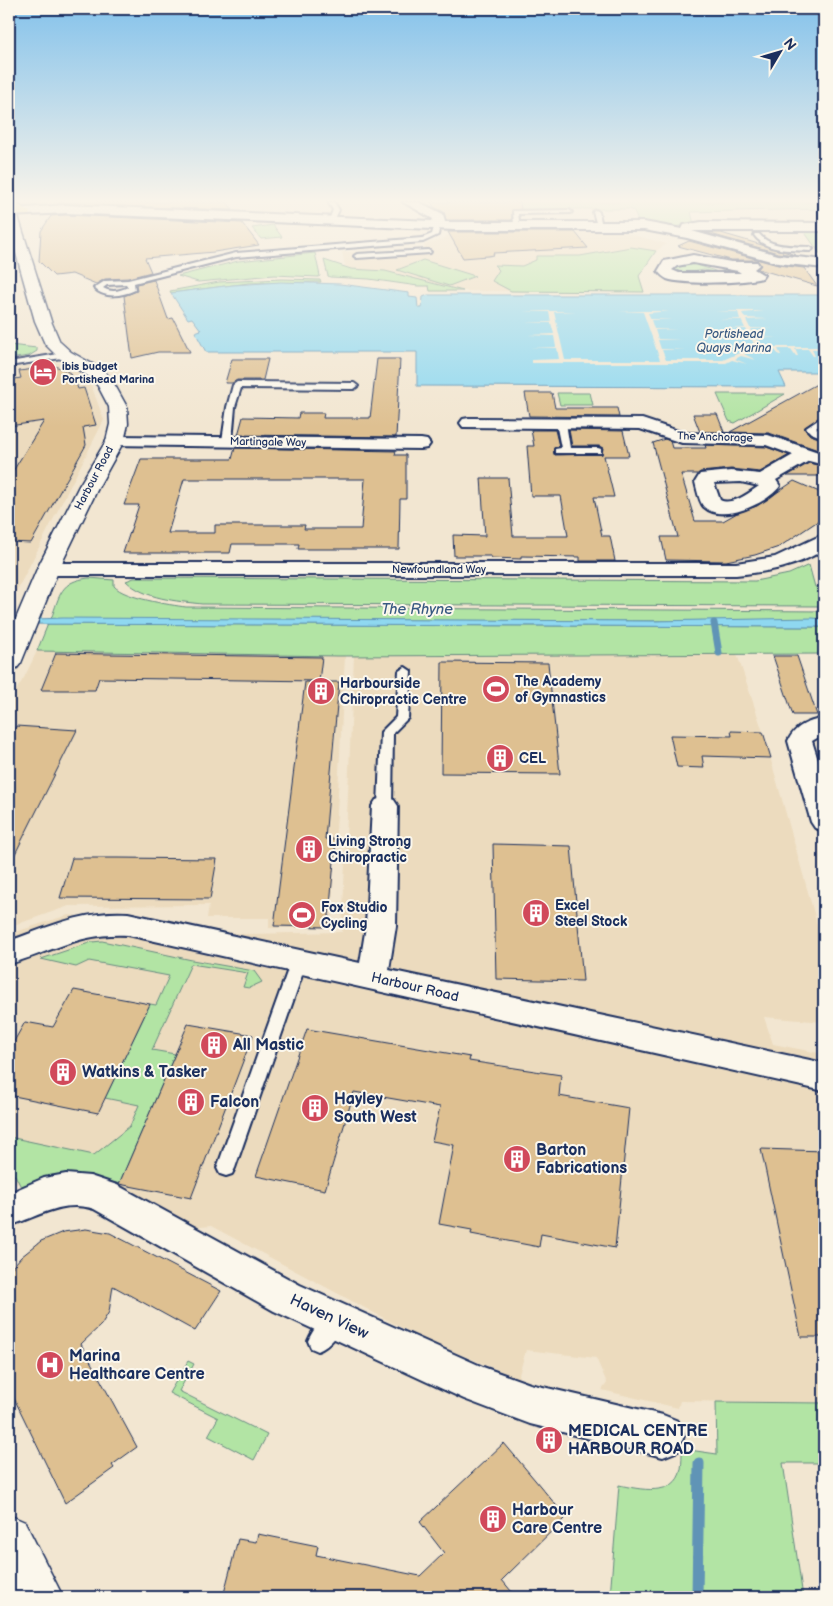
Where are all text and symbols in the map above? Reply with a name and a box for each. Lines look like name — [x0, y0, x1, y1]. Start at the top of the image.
north arrow — [756, 28, 806, 78]
text: N — [780, 35, 800, 54]
water label: Portishead Quays Marina — [697, 327, 772, 356]
hotel icon: ibis budget Portishead Marina — [28, 357, 58, 387]
place label: ibis budget Portishead Marina — [62, 360, 154, 386]
street label: The Anchorage — [677, 429, 754, 445]
street label: Martingale Way — [230, 435, 306, 449]
street label: Harbour Road — [72, 444, 116, 512]
street label: Newfoundland Way — [392, 563, 486, 576]
water label: The Rhyne — [381, 600, 453, 619]
place label: The Academy of Gymnastics — [515, 673, 606, 706]
sports icon: The Academy of Gymnastics — [481, 674, 511, 704]
place label: Harbourside Chiropractic Centre — [340, 675, 467, 708]
building icon: Harbourside Chiropractic Centre — [306, 676, 336, 706]
building icon: CEL — [485, 743, 515, 773]
place label: CEL — [519, 750, 546, 767]
place label: Living Strong Chiropractic — [328, 833, 411, 866]
building icon: Living Strong Chiropractic — [294, 834, 324, 864]
place label: Excel Steel Stock — [555, 897, 628, 930]
building icon: Excel Steel Stock — [521, 898, 551, 928]
place label: Fox Studio Cycling — [321, 899, 387, 932]
sports icon: Fox Studio Cycling — [287, 900, 317, 930]
street label: Harbour Road — [370, 969, 460, 1005]
building icon: All Mastic — [199, 1030, 229, 1060]
place label: All Mastic — [232, 1036, 304, 1055]
building icon: Watkins & Tasker — [48, 1057, 78, 1087]
place label: Watkins & Tasker — [82, 1063, 208, 1082]
building icon: Falcon — [176, 1087, 206, 1117]
place label: Hayley South West — [334, 1090, 417, 1127]
place label: Falcon — [210, 1093, 259, 1112]
building icon: Hayley South West — [300, 1093, 330, 1123]
place label: Barton Fabrications — [536, 1141, 627, 1178]
building icon: Barton Fabrications — [502, 1144, 532, 1174]
street label: Haven View — [287, 1291, 372, 1344]
place label: Marina Healthcare Centre — [69, 1347, 205, 1384]
hospital icon: Marina Healthcare Centre — [35, 1350, 65, 1380]
place label: MEDICAL CENTRE HARBOUR ROAD — [568, 1422, 708, 1459]
building icon: MEDICAL CENTRE HARBOUR ROAD — [534, 1425, 564, 1455]
place label: Harbour Care Centre — [512, 1501, 602, 1538]
building icon: Harbour Care Centre — [478, 1504, 508, 1534]

